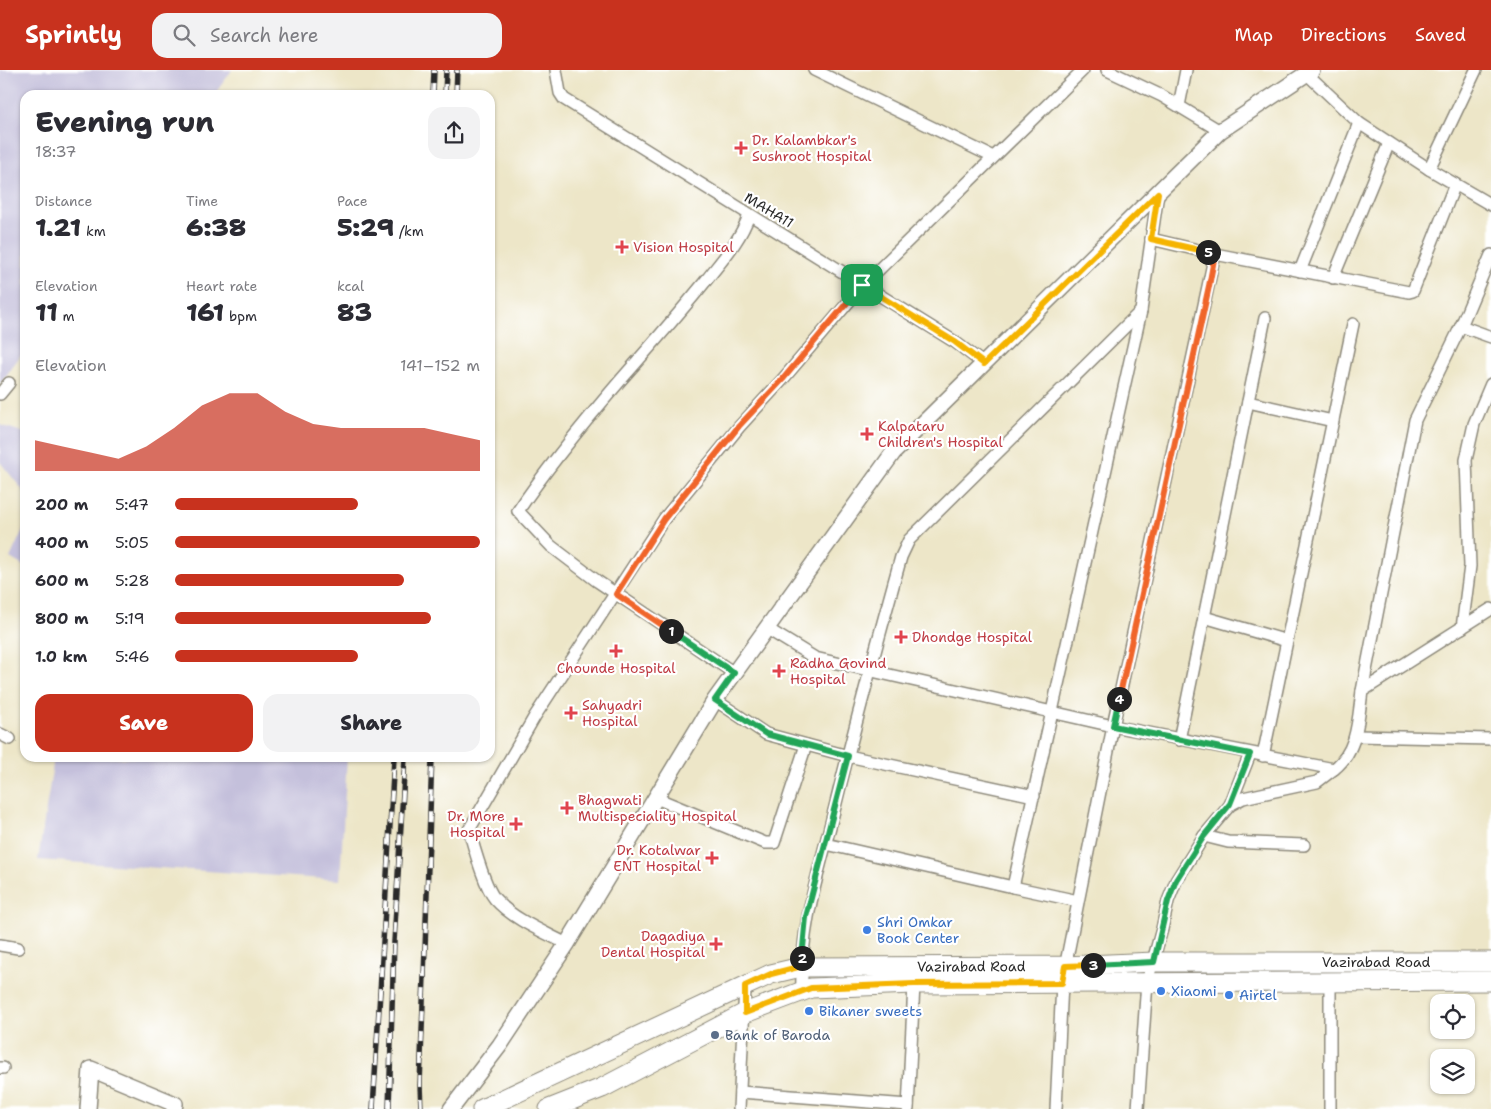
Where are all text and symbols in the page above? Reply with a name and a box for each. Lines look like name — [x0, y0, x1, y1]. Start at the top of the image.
search box — [152, 13, 502, 58]
text: Sprintly — [25, 19, 122, 51]
icon: search — [170, 21, 198, 49]
text: Search here — [210, 23, 319, 48]
text: Map — [1235, 23, 1273, 47]
text: Directions — [1301, 23, 1387, 47]
text: Saved — [1415, 23, 1466, 47]
text: Evening run — [35, 103, 214, 141]
button: share — [428, 107, 480, 159]
place label: Dr. Kalambkar's Sushroot Hospital — [752, 131, 872, 165]
text: 18:37 — [35, 141, 77, 162]
marker: Dr. Kalambkar's Sushroot Hospital — [734, 141, 748, 155]
street label: MAHA11 — [741, 188, 797, 232]
text: Distance — [35, 192, 92, 210]
text: Time — [186, 192, 218, 210]
text: Pace — [337, 192, 368, 210]
text: 1.21 — [35, 210, 81, 244]
text: 6:38 — [186, 210, 246, 244]
text: 5:29 — [337, 210, 394, 244]
text: km — [81, 222, 106, 240]
text: /km — [394, 222, 424, 240]
place label: Vision Hospital — [633, 238, 734, 256]
marker: Vision Hospital — [615, 240, 629, 254]
pin: 5 — [1196, 240, 1220, 264]
text: 5 — [1204, 243, 1213, 261]
pin — [841, 264, 883, 306]
icon: arrive — [848, 271, 876, 299]
text: Elevation — [35, 277, 98, 295]
text: Heart rate — [186, 277, 257, 295]
text: kcal — [337, 277, 364, 295]
text: 11 — [35, 295, 58, 329]
text: 161 — [186, 295, 224, 329]
text: 83 — [337, 295, 372, 329]
text: m — [58, 307, 75, 325]
text: bpm — [224, 307, 257, 325]
text: Elevation — [35, 355, 107, 376]
text: 141–152 m — [400, 355, 480, 376]
place label: Kalpataru Children's Hospital — [878, 417, 1004, 451]
marker: Kalpataru Children's Hospital — [860, 427, 874, 441]
text: 200 m — [35, 494, 88, 515]
text: 5:47 — [115, 494, 149, 515]
text: 400 m — [35, 532, 89, 553]
text: 5:05 — [115, 532, 149, 553]
text: 600 m — [35, 570, 89, 591]
text: 5:28 — [115, 570, 150, 591]
text: 800 m — [35, 608, 89, 629]
text: 5:19 — [115, 608, 145, 629]
pin: 1 — [658, 618, 684, 644]
text: 1 — [668, 622, 675, 640]
place label: Dhondge Hospital — [912, 628, 1033, 646]
marker: Dhondge Hospital — [894, 630, 908, 644]
marker: Chounde Hospital — [609, 644, 623, 658]
text: 1.0 km — [35, 646, 87, 667]
text: 5:46 — [115, 646, 150, 667]
place label: Radha Govind Hospital — [790, 654, 886, 688]
place label: Chounde Hospital — [557, 659, 676, 677]
marker: Radha Govind Hospital — [772, 664, 786, 678]
pin: 4 — [1106, 686, 1132, 712]
text: 4 — [1115, 690, 1124, 708]
button: Save — [35, 694, 253, 752]
button: Share — [263, 694, 480, 752]
place label: Sahyadri Hospital — [582, 696, 642, 730]
marker: Sahyadri Hospital — [564, 706, 578, 720]
place label: Bhagwati Multispeciality Hospital — [578, 791, 737, 825]
marker: Bhagwati Multispeciality Hospital — [560, 801, 574, 815]
place label: Dr. More Hospital — [447, 807, 506, 841]
marker: Dr. More Hospital — [509, 817, 523, 831]
place label: Dr. Kotalwar ENT Hospital — [613, 841, 702, 875]
marker: Dr. Kotalwar ENT Hospital — [705, 851, 719, 865]
place label: Shri Omkar Book Center — [877, 913, 960, 947]
marker: Shri Omkar Book Center — [861, 924, 873, 936]
place label: Dagadiya Dental Hospital — [601, 927, 706, 961]
marker: Dagadiya Dental Hospital — [709, 937, 723, 951]
pin: 2 — [790, 946, 814, 970]
text: 2 — [798, 949, 807, 967]
pin: 3 — [1080, 952, 1106, 978]
street label: Vazirabad Road — [1322, 953, 1431, 971]
text: 3 — [1089, 956, 1098, 974]
street label: Vazirabad Road — [917, 957, 1026, 976]
place label: Xiaomi — [1171, 982, 1217, 1000]
marker: Xiaomi — [1155, 985, 1167, 997]
place label: Airtel — [1239, 986, 1278, 1004]
marker: Airtel — [1223, 989, 1235, 1001]
map controls — [1430, 994, 1475, 1094]
button: locate — [1430, 994, 1475, 1039]
place label: Bikaner sweets — [819, 1002, 922, 1020]
marker: Bikaner sweets — [803, 1005, 815, 1017]
place label: Bank of Baroda — [725, 1026, 830, 1044]
marker: Bank of Baroda — [709, 1029, 721, 1041]
button: layers — [1430, 1049, 1475, 1094]

